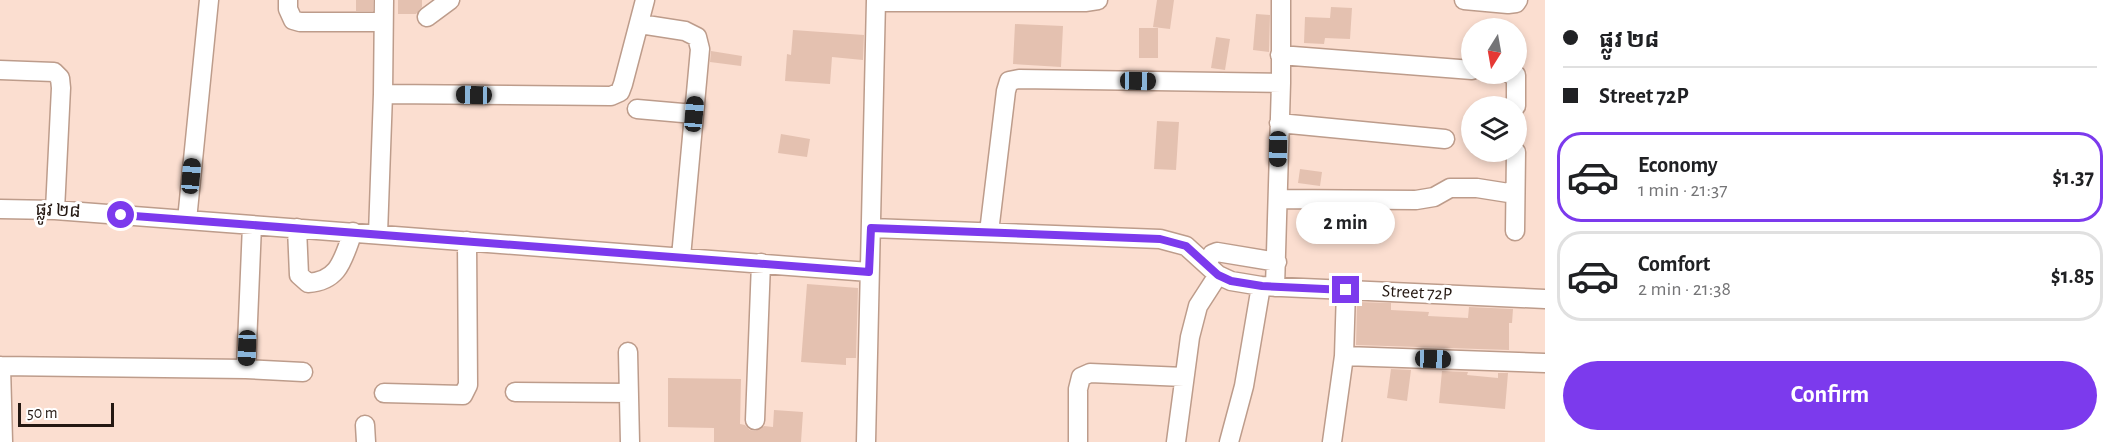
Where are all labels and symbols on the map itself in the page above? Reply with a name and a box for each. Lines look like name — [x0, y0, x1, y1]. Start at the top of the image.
north arrow — [1461, 18, 1527, 84]
car — [1120, 72, 1156, 90]
car — [456, 86, 492, 104]
car — [683, 95, 705, 133]
car — [1269, 131, 1287, 167]
car — [180, 157, 202, 195]
street label: ផ្លូវ ២៨ — [35, 201, 81, 227]
route start — [107, 201, 134, 228]
callout: 2 min — [1296, 203, 1396, 245]
route end — [1332, 276, 1359, 303]
street label: Street 72P — [1381, 282, 1453, 304]
car — [237, 330, 257, 366]
car — [1415, 349, 1451, 369]
scale bar — [18, 400, 114, 428]

